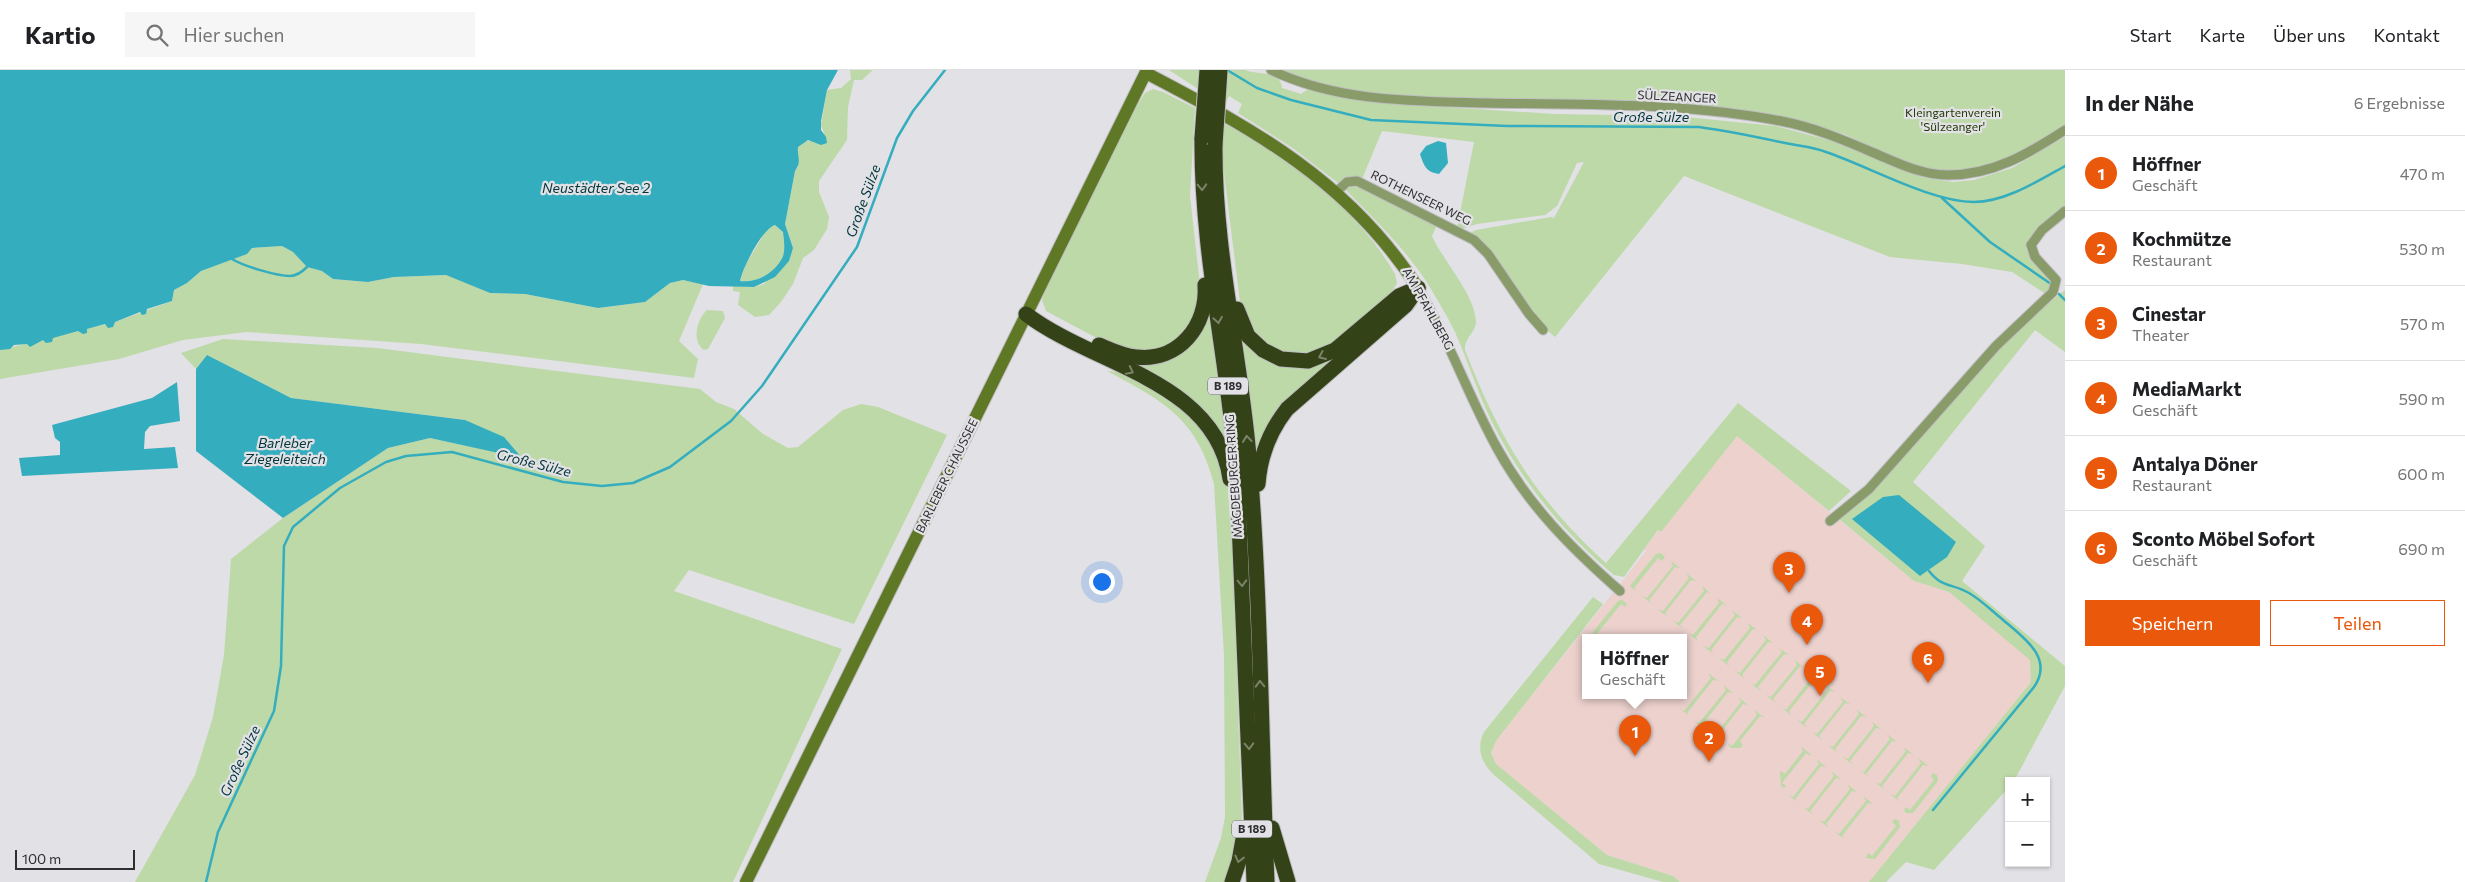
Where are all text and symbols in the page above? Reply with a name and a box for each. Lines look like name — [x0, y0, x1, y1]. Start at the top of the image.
search box — [125, 12, 475, 57]
text: Kartio — [25, 20, 95, 49]
icon: search — [143, 21, 171, 49]
text: Hier suchen — [183, 23, 284, 46]
text: Start — [2130, 24, 2172, 46]
text: Karte — [2200, 24, 2245, 46]
text: Über uns — [2273, 24, 2346, 46]
text: Kontakt — [2374, 24, 2440, 46]
street label: SÜLZEANGER — [1637, 87, 1717, 105]
text: In der Nähe — [2085, 90, 2194, 115]
text: 6 Ergebnisse — [2354, 93, 2445, 112]
park label: Kleingartenverein 'Sülzeanger' — [1905, 105, 2001, 133]
water label: Große Sülze — [1613, 108, 1690, 125]
text: Höffner — [2132, 152, 2201, 175]
water label: Große Sülze — [842, 162, 884, 240]
text: 1 — [2097, 164, 2105, 183]
text: 470 m — [2400, 164, 2445, 183]
street label: ROTHENSEER WEG — [1369, 167, 1474, 227]
text: Geschäft — [2132, 175, 2198, 194]
water label: Neustädter See 2 — [542, 179, 650, 196]
one-way arrow — [1197, 183, 1208, 191]
text: Kochmütze — [2132, 227, 2231, 250]
text: 2 — [2096, 239, 2106, 258]
text: 530 m — [2399, 239, 2445, 258]
text: Restaurant — [2132, 250, 2212, 269]
street label: AM PFAHLBERG — [1401, 265, 1457, 352]
text: Cinestar — [2132, 302, 2206, 325]
text: 3 — [2096, 314, 2106, 333]
text: 570 m — [2400, 314, 2445, 333]
one-way arrow — [1212, 317, 1223, 325]
text: Theater — [2132, 325, 2190, 344]
one-way arrow — [1318, 350, 1327, 361]
one-way arrow — [1125, 365, 1134, 375]
text: MediaMarkt — [2132, 377, 2242, 400]
road number: B 189 — [1208, 378, 1248, 394]
text: 4 — [2096, 389, 2106, 408]
text: 590 m — [2399, 389, 2445, 408]
text: Geschäft — [2132, 400, 2198, 419]
street label: MAGDEBURGER RING — [1222, 414, 1244, 538]
street label: BARLEBER CHAUSSEE — [912, 416, 980, 535]
water label: Barleber Ziegeleiteich — [243, 434, 326, 467]
one-way arrow — [1242, 435, 1253, 443]
water label: Große Sülze — [495, 445, 574, 480]
text: Antalya Döner — [2132, 452, 2258, 475]
text: 5 — [2096, 464, 2106, 483]
text: 600 m — [2397, 464, 2445, 483]
text: Restaurant — [2132, 475, 2212, 494]
text: Sconto Möbel Sofort — [2132, 527, 2315, 550]
text: 6 — [2096, 539, 2106, 558]
text: 690 m — [2398, 539, 2445, 558]
text: Geschäft — [2132, 550, 2198, 569]
pin: 3 — [1773, 552, 1805, 593]
your location — [1089, 569, 1115, 595]
one-way arrow — [1237, 580, 1247, 588]
button: Speichern — [2085, 600, 2260, 646]
button: Teilen — [2270, 600, 2445, 646]
pin: 4 — [1791, 604, 1823, 645]
popup — [1582, 634, 1687, 699]
pin: 6 — [1912, 642, 1944, 683]
text: Höffner — [1600, 646, 1669, 669]
pin: 5 — [1804, 655, 1836, 696]
text: Geschäft — [1600, 669, 1666, 688]
one-way arrow — [1254, 679, 1265, 687]
pin: 1 — [1619, 715, 1651, 756]
pin: 2 — [1693, 721, 1725, 762]
water label: Große Sülze — [216, 722, 264, 799]
one-way arrow — [1243, 742, 1254, 750]
map controls — [2005, 777, 2050, 867]
button: + — [2005, 777, 2050, 822]
road number: B 189 — [1232, 821, 1272, 838]
button: − — [2005, 822, 2050, 867]
scale bar — [15, 847, 135, 870]
text: 100 m — [22, 850, 61, 867]
one-way arrow — [1234, 855, 1245, 864]

